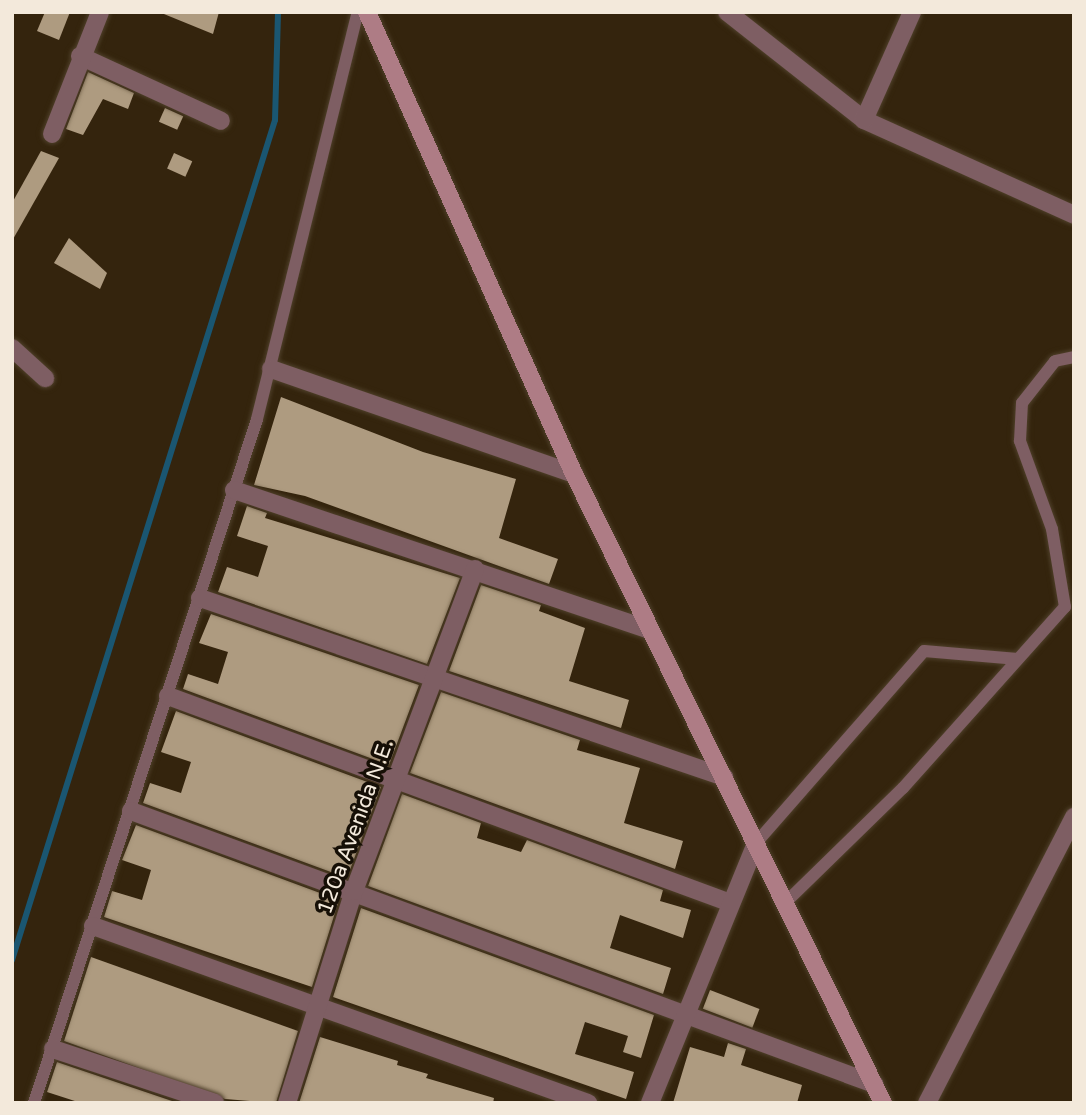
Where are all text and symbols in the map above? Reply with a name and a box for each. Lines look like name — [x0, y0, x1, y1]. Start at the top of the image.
street label: 120a Avenida N.E. — [313, 736, 399, 918]

